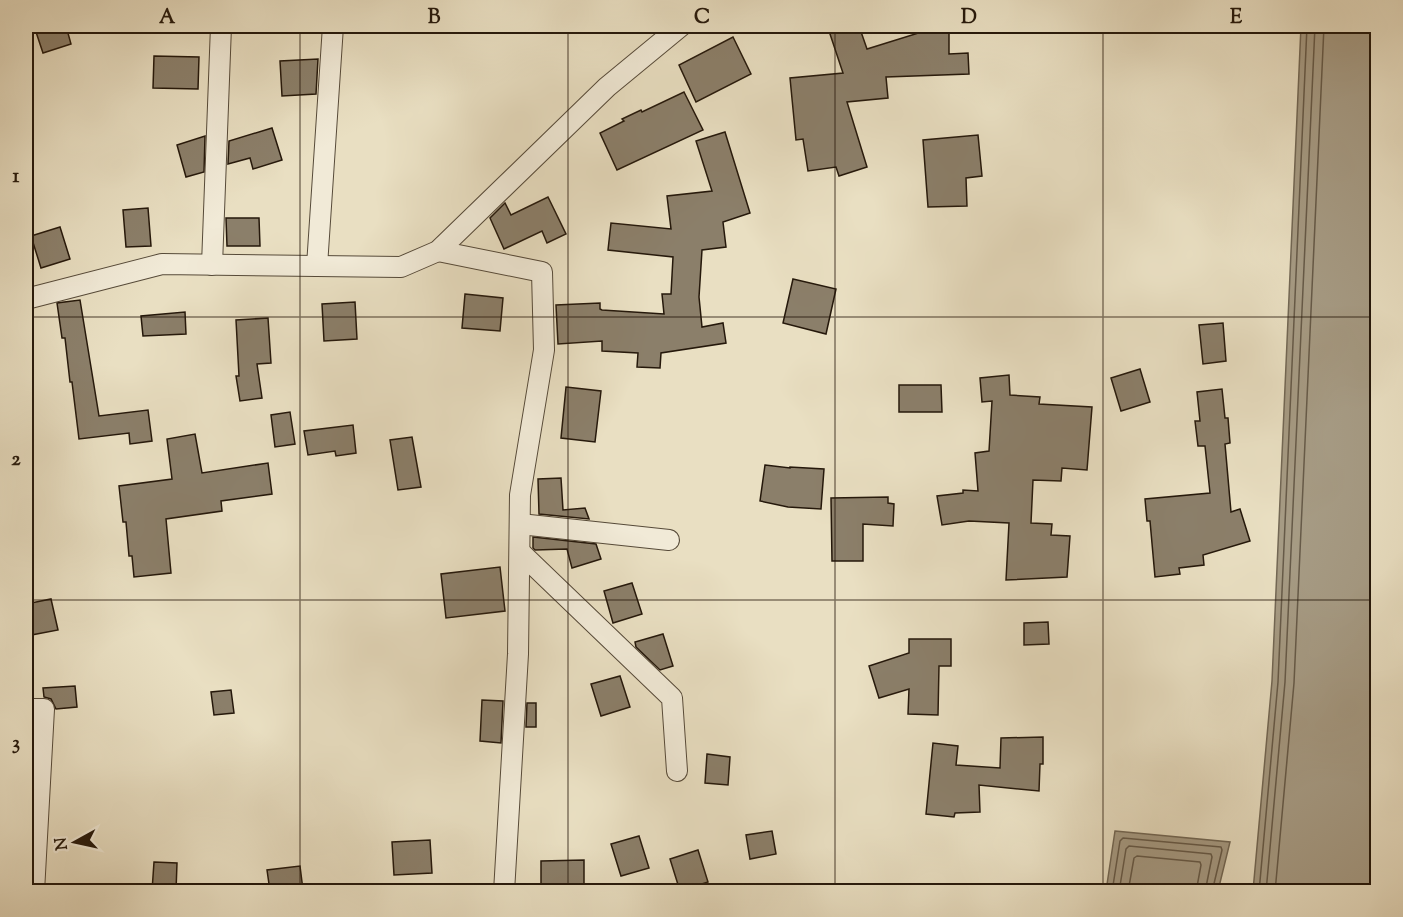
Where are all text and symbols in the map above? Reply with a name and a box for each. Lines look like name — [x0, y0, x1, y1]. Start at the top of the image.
text: A — [159, 4, 176, 33]
text: B — [428, 4, 441, 33]
text: C — [694, 4, 710, 33]
text: D — [961, 4, 977, 33]
text: E — [1230, 4, 1243, 33]
text: 1 — [13, 163, 20, 192]
text: 2 — [11, 446, 21, 475]
text: 3 — [12, 730, 20, 759]
north arrow — [45, 812, 105, 872]
text: N — [50, 836, 75, 852]

